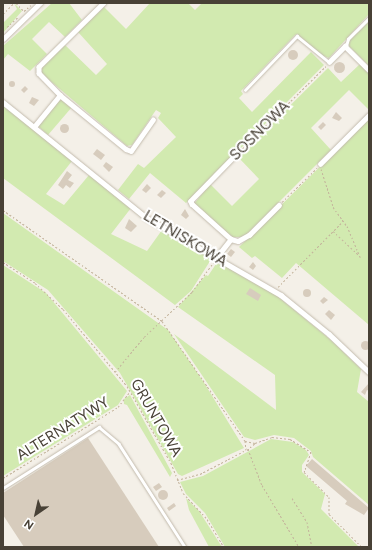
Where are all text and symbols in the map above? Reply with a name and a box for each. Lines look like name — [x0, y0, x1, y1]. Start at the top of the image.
street label: SOSNOWA — [226, 97, 294, 165]
street label: LETNISKOWA — [140, 207, 230, 271]
street label: GRUNTOWA — [126, 376, 186, 460]
street label: ALTERNATYWY — [13, 393, 113, 465]
north arrow — [16, 494, 56, 534]
text: N — [22, 517, 36, 532]

